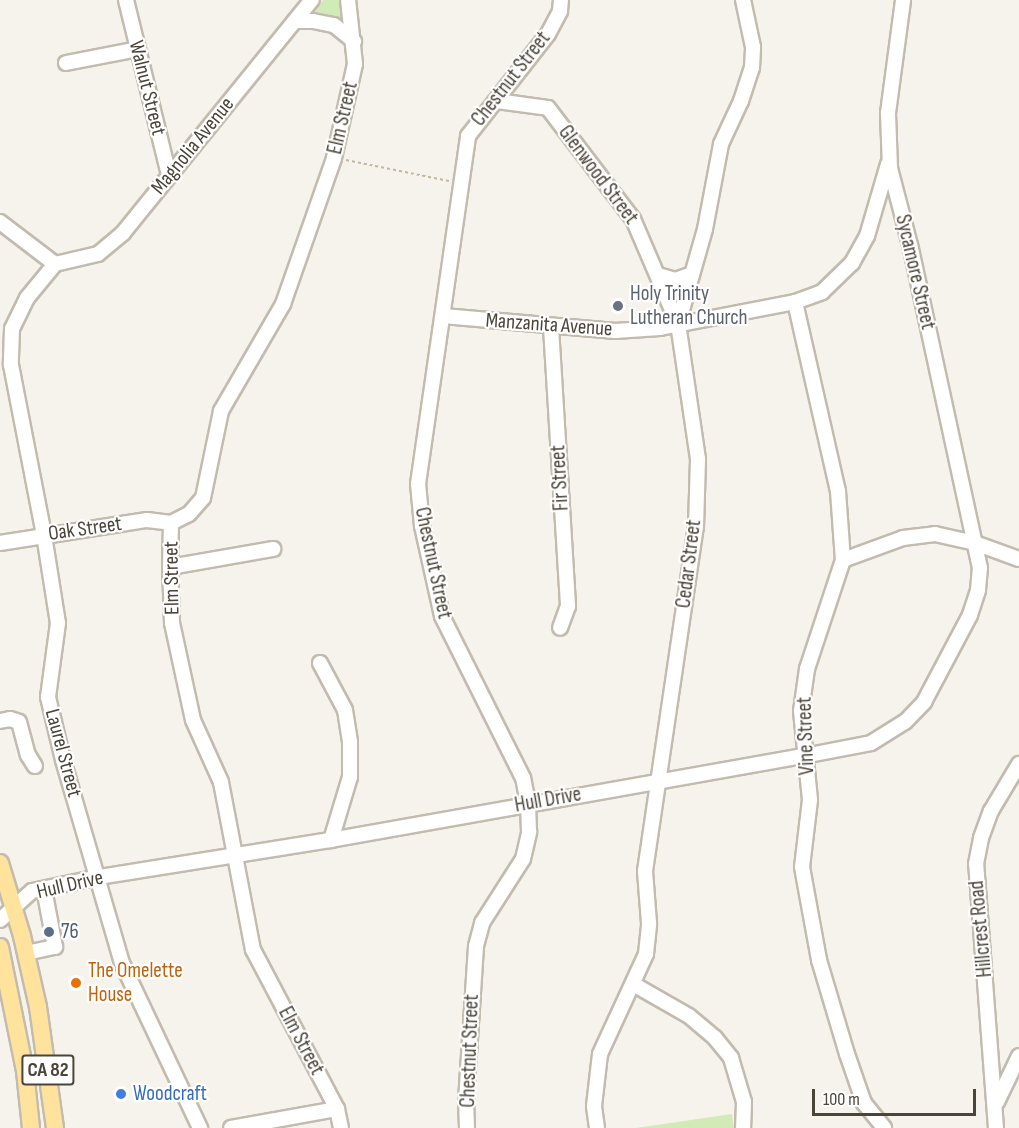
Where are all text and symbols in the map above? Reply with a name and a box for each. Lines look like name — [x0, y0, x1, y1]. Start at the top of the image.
street label: Chestnut Street — [466, 27, 556, 131]
street label: Walnut Street — [123, 38, 171, 138]
street label: Elm Street — [322, 79, 364, 157]
street label: Magnolia Avenue — [146, 92, 240, 200]
street label: Glenwood Street — [553, 121, 643, 229]
street label: Sycamore Street — [890, 212, 940, 332]
place label: Holy Trinity Lutheran Church — [630, 281, 748, 331]
marker: Holy Trinity Lutheran Church — [611, 299, 625, 313]
street label: Manzanita Avenue — [485, 308, 613, 342]
street label: Fir Street — [546, 444, 574, 512]
street label: Chestnut Street — [409, 505, 457, 621]
street label: Oak Street — [47, 511, 123, 547]
street label: Cedar Street — [671, 518, 707, 610]
street label: Elm Street — [159, 541, 185, 615]
street label: Vine Street — [792, 696, 820, 776]
street label: Laurel Street — [39, 706, 87, 800]
street label: Hull Drive — [513, 782, 583, 818]
street label: Hull Drive — [34, 865, 106, 905]
street label: Hillcrest Road — [964, 880, 998, 978]
place label: 76 — [61, 919, 79, 945]
marker: 76 — [42, 925, 56, 939]
place label: The Omelette House — [88, 958, 183, 1008]
marker: The Omelette House — [69, 976, 83, 990]
street label: Chestnut Street — [455, 994, 485, 1108]
street label: Elm Street — [273, 1003, 329, 1079]
road number: CA 82 — [21, 1053, 75, 1087]
scale bar — [815, 1077, 978, 1115]
place label: Woodcraft — [133, 1081, 207, 1107]
marker: Woodcraft — [114, 1087, 128, 1101]
text: 100 m — [823, 1089, 860, 1110]

